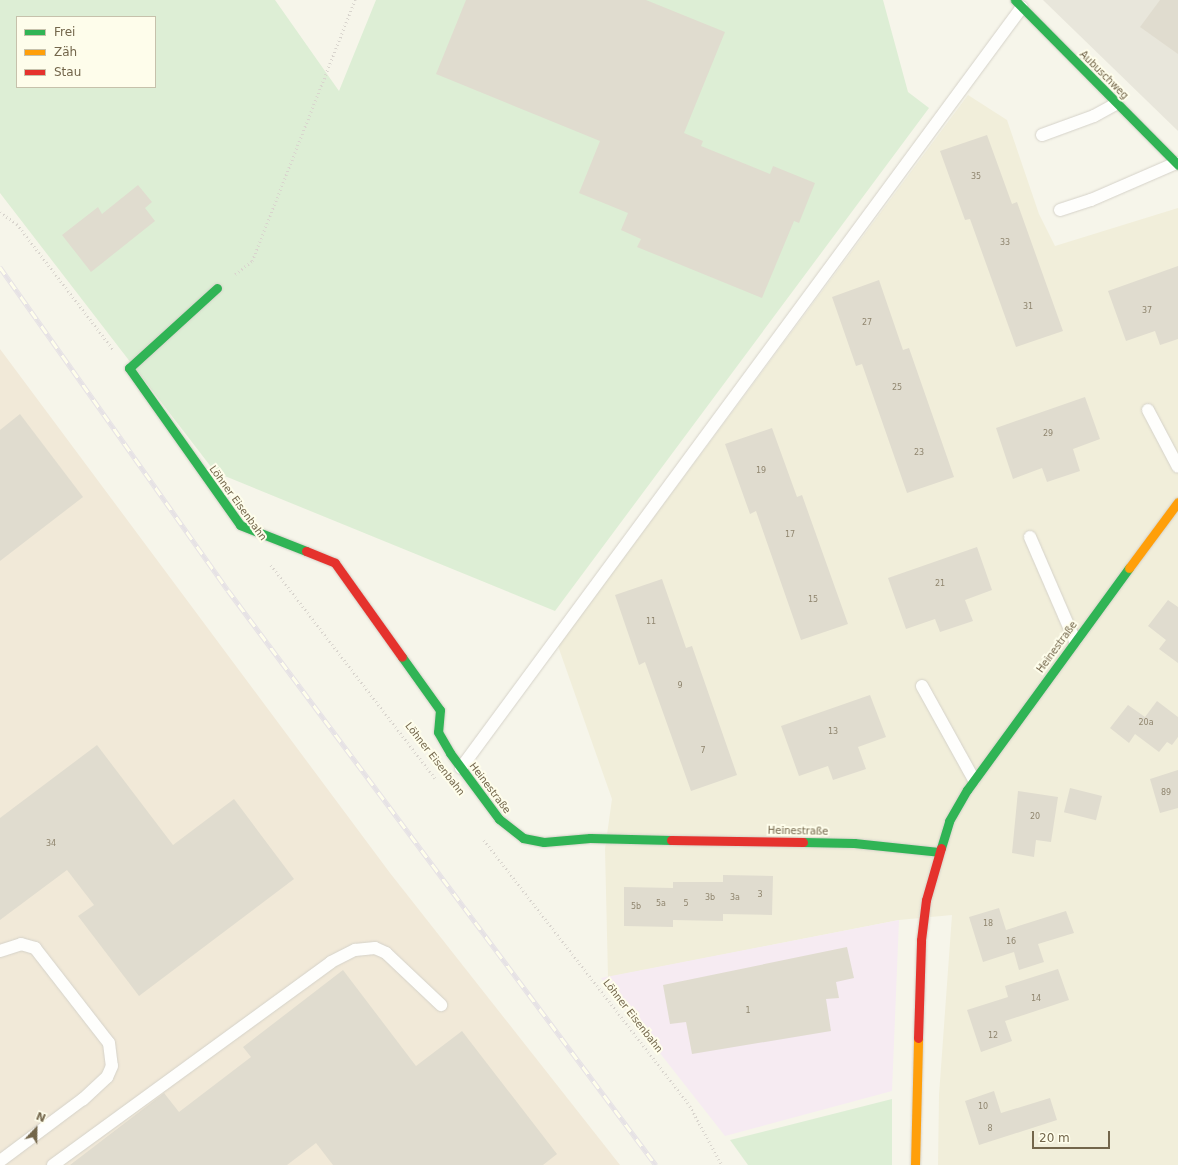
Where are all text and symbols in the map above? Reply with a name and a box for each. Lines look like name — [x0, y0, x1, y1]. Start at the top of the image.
legend — [16, 16, 156, 88]
text: Frei — [54, 25, 75, 39]
text: Zäh — [54, 45, 77, 59]
street label: Aubuschweg — [1077, 48, 1131, 102]
text: Stau — [54, 65, 81, 79]
house number: 35 — [971, 172, 981, 182]
house number: 33 — [1000, 238, 1010, 248]
house number: 31 — [1023, 302, 1033, 312]
house number: 37 — [1142, 306, 1152, 316]
house number: 27 — [862, 318, 872, 328]
house number: 25 — [892, 383, 902, 393]
house number: 29 — [1043, 429, 1053, 439]
house number: 23 — [914, 448, 924, 458]
street label: Löhner Eisenbahn — [207, 463, 269, 543]
house number: 19 — [756, 466, 766, 476]
house number: 17 — [785, 530, 795, 540]
house number: 21 — [935, 579, 945, 589]
house number: 15 — [808, 595, 818, 605]
house number: 11 — [646, 617, 656, 627]
street label: Heinestraße — [1034, 619, 1080, 675]
house number: 9 — [677, 681, 683, 691]
house number: 20a — [1138, 718, 1154, 728]
street label: Löhner Eisenbahn — [403, 720, 467, 798]
house number: 13 — [828, 727, 838, 737]
house number: 7 — [700, 746, 706, 756]
street label: Heinestraße — [467, 760, 513, 816]
house number: 89 — [1161, 788, 1171, 798]
house number: 20 — [1030, 812, 1040, 822]
street label: Heinestraße — [768, 824, 828, 838]
house number: 34 — [46, 839, 56, 849]
house number: 3 — [757, 890, 763, 900]
house number: 3b — [705, 893, 715, 903]
house number: 3a — [730, 893, 740, 903]
house number: 5a — [656, 899, 666, 909]
house number: 5 — [683, 899, 689, 909]
house number: 5b — [631, 902, 641, 912]
house number: 18 — [983, 919, 993, 929]
house number: 16 — [1006, 937, 1016, 947]
street label: Löhner Eisenbahn — [601, 977, 665, 1055]
house number: 14 — [1031, 994, 1041, 1004]
house number: 1 — [745, 1006, 751, 1016]
house number: 12 — [988, 1031, 998, 1041]
house number: 10 — [978, 1102, 988, 1112]
north arrow — [16, 1109, 56, 1149]
text: N — [34, 1110, 47, 1125]
scale bar — [1034, 1123, 1112, 1149]
house number: 8 — [987, 1124, 993, 1134]
text: 20 m — [1039, 1131, 1070, 1145]

